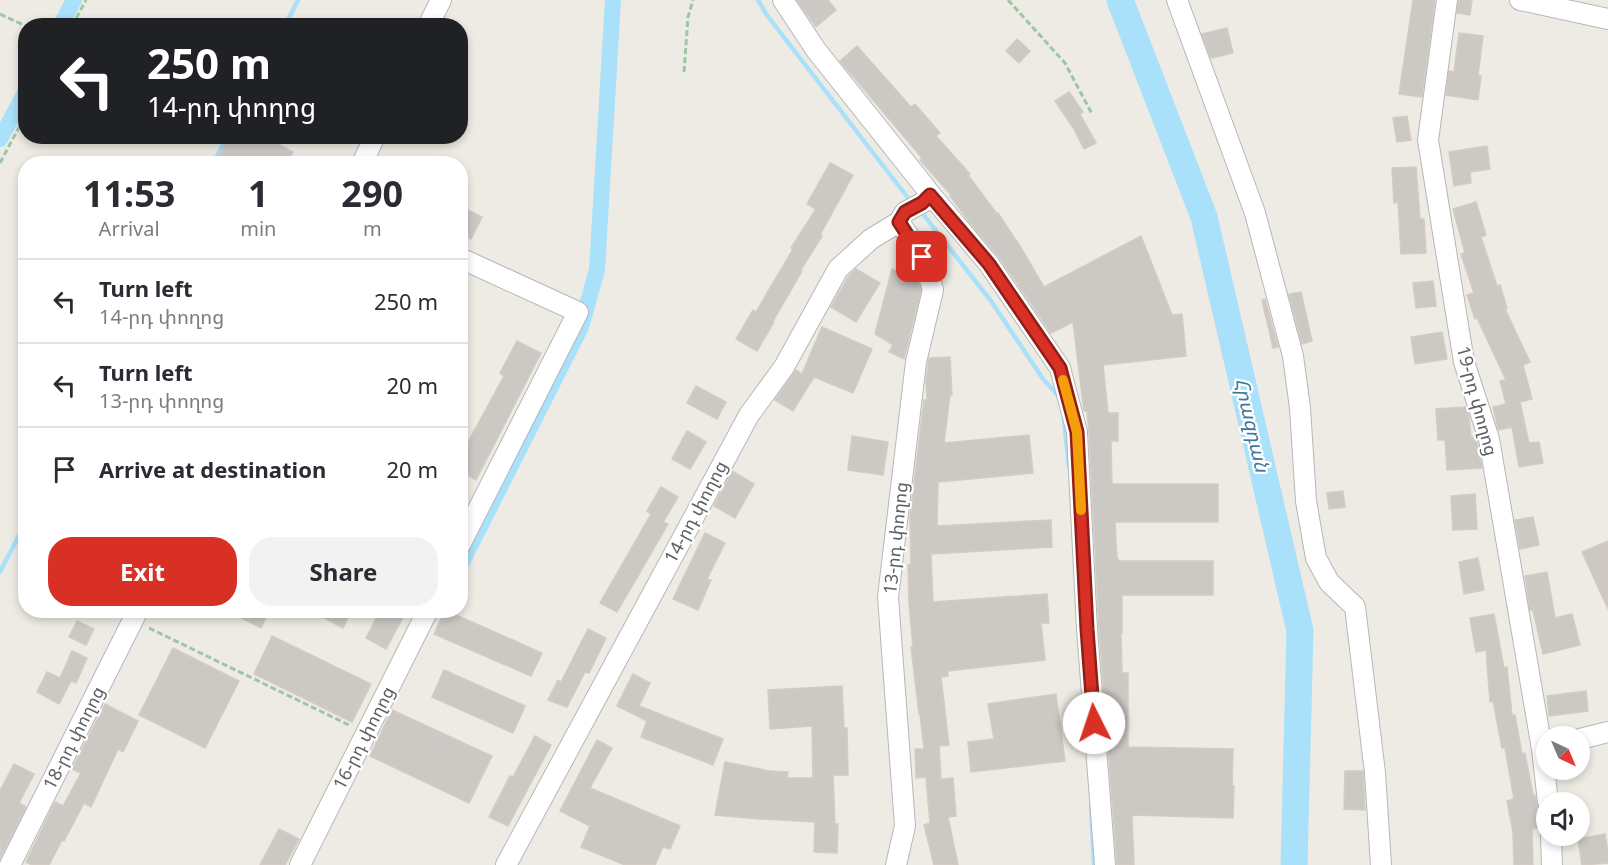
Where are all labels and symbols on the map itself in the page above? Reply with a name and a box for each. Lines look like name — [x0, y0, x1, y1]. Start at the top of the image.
pin — [896, 231, 947, 282]
street label: 19-րդ փողոց — [1452, 343, 1504, 458]
water label: Հրազդան — [1229, 375, 1277, 476]
street label: 14-րդ փողոց — [658, 456, 732, 567]
street label: 13-րդ փողոց — [877, 481, 913, 595]
street label: 18-րդ փողոց — [37, 682, 109, 793]
street label: 16-րդ փողոց — [327, 682, 399, 793]
position arrow — [1062, 691, 1126, 755]
north arrow — [1536, 726, 1590, 780]

